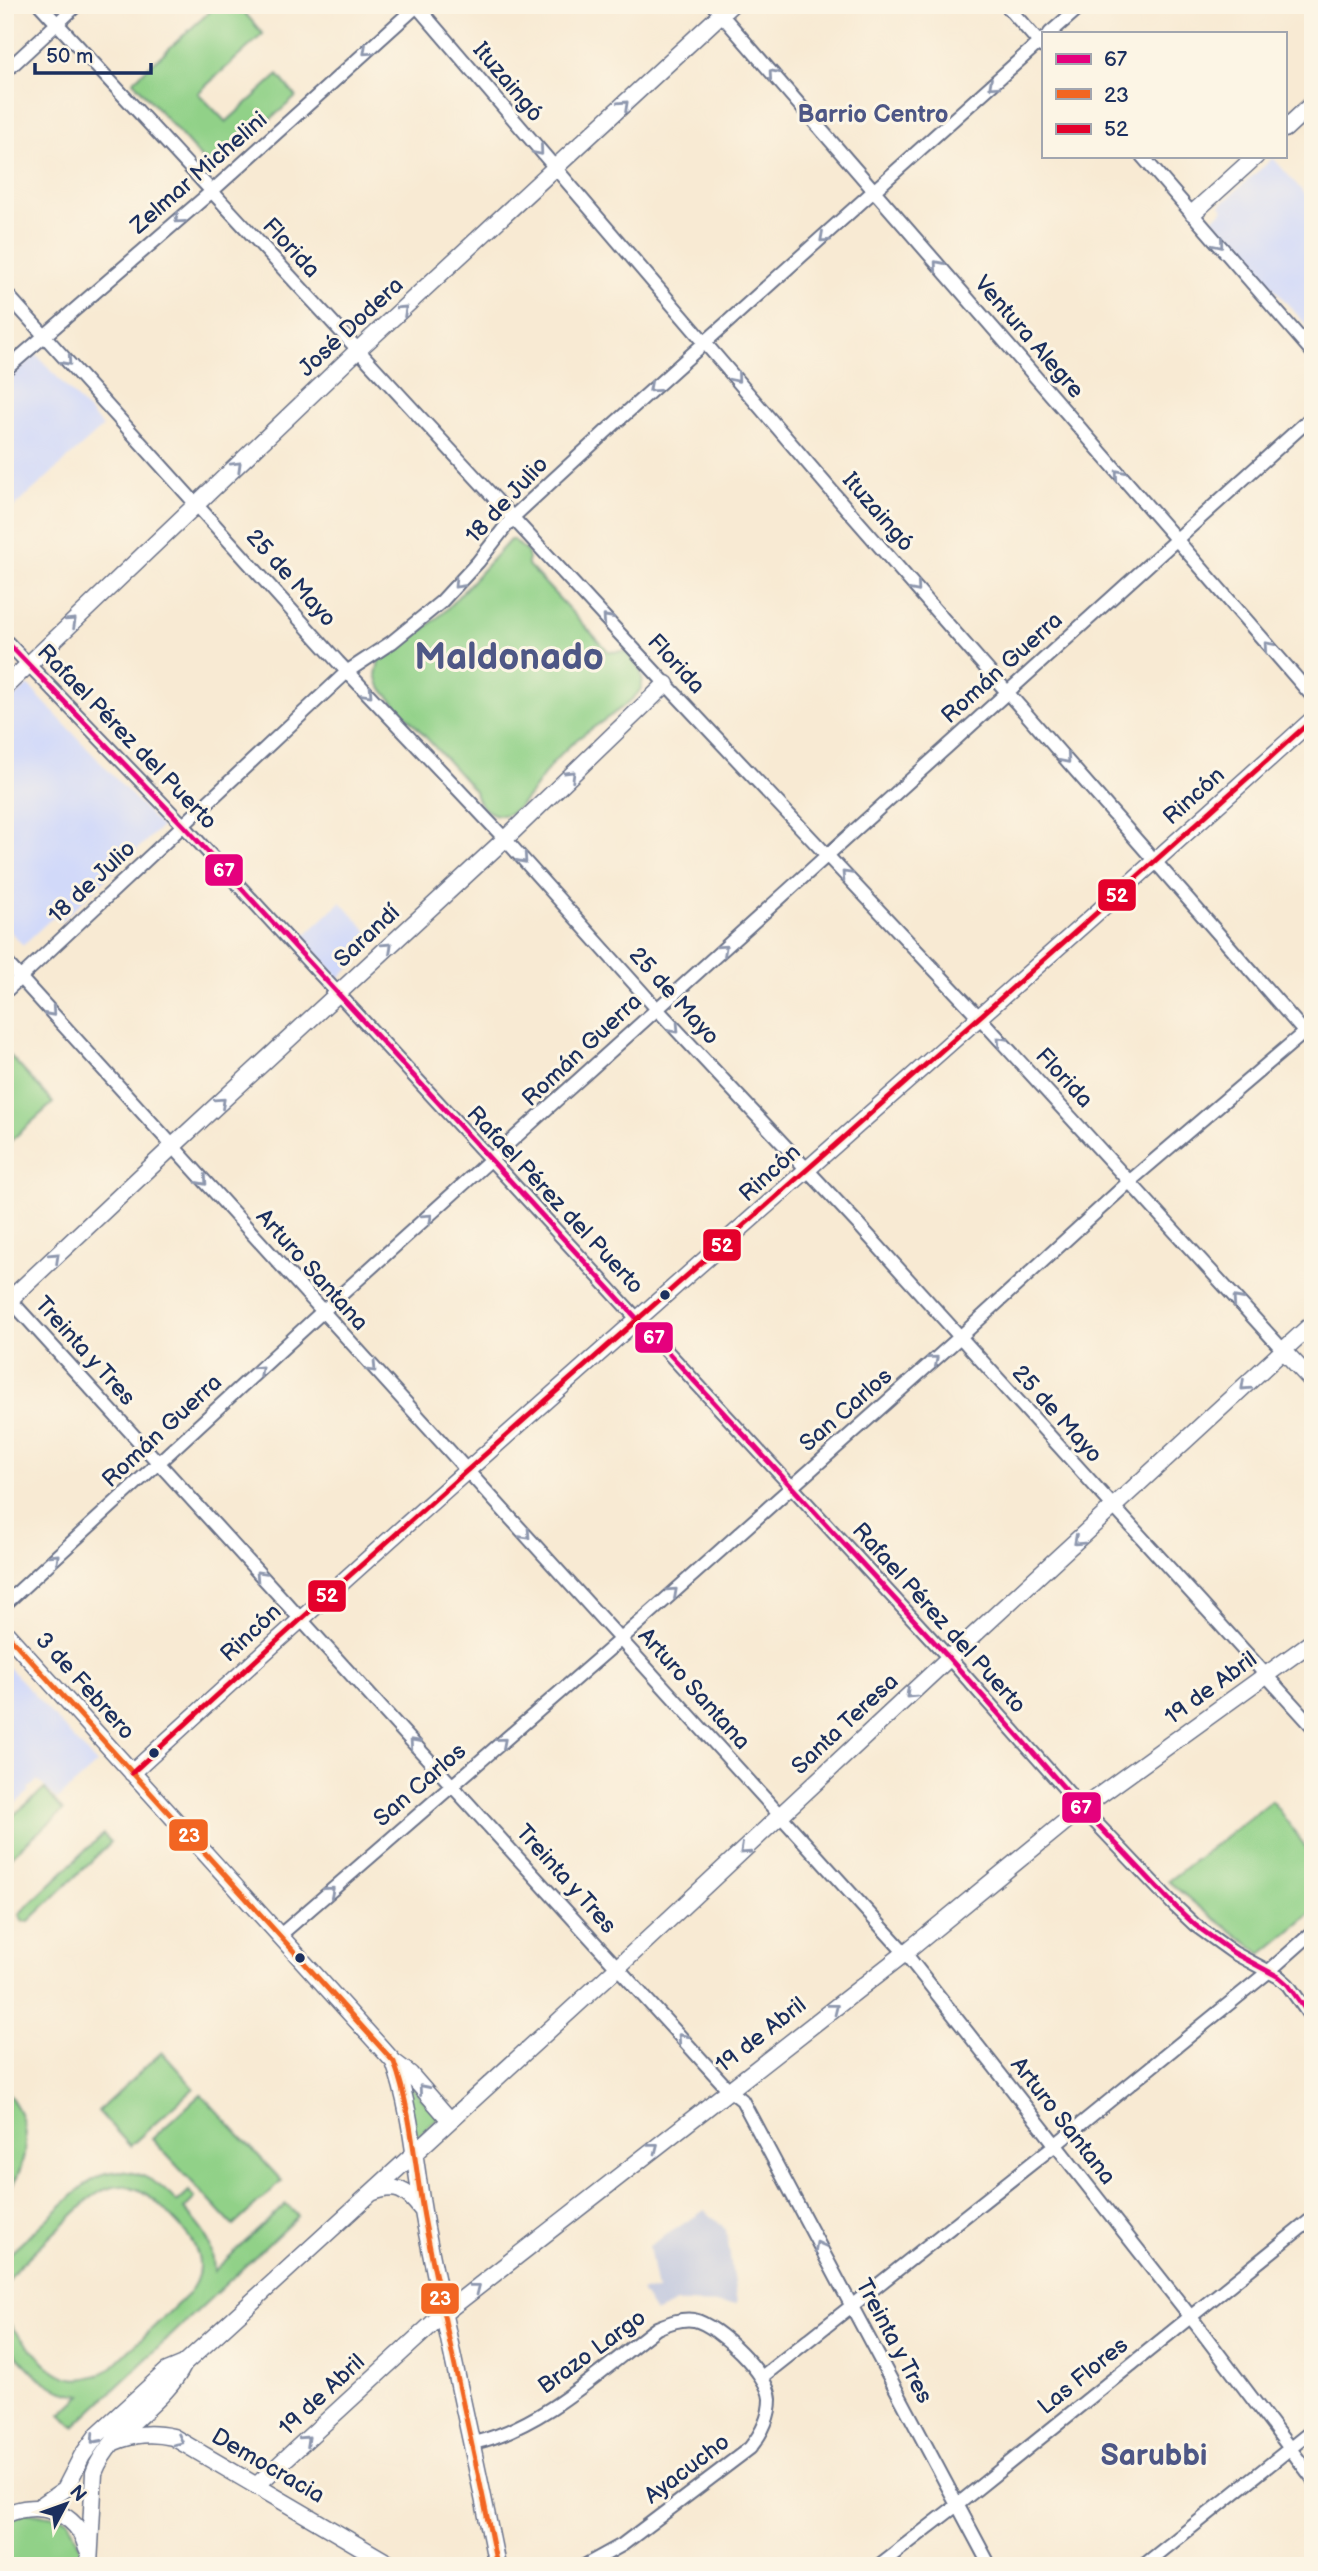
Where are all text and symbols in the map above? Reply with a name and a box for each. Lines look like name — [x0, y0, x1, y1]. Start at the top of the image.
scale bar — [35, 32, 150, 76]
legend — [1042, 32, 1286, 158]
street label: Ituzaingó — [467, 36, 549, 128]
one-way arrow — [362, 43, 375, 55]
text: 50 m — [46, 44, 93, 69]
text: 67 — [1104, 47, 1128, 72]
one-way arrow — [769, 69, 781, 82]
one-way arrow — [988, 77, 1001, 89]
text: 23 — [1104, 83, 1129, 108]
district label: Barrio Centro — [798, 100, 948, 129]
one-way arrow — [616, 101, 629, 114]
street label: Zelmar Michelini — [124, 106, 273, 241]
text: 52 — [1104, 117, 1129, 142]
one-way arrow — [531, 143, 543, 156]
one-way arrow — [175, 211, 188, 223]
street label: Florida — [256, 212, 326, 284]
one-way arrow — [819, 230, 832, 242]
one-way arrow — [1211, 235, 1223, 248]
one-way arrow — [934, 260, 946, 273]
street label: Ventura Alegre — [968, 270, 1090, 404]
street label: José Dodera — [293, 271, 409, 383]
one-way arrow — [395, 305, 408, 318]
one-way arrow — [59, 352, 71, 365]
one-way arrow — [728, 370, 740, 383]
one-way arrow — [649, 380, 662, 393]
street label: 18 de Julio — [460, 451, 554, 549]
one-way arrow — [229, 461, 242, 474]
street label: Ituzaingó — [836, 467, 920, 557]
one-way arrow — [1115, 469, 1127, 482]
street label: 25 de Mayo — [240, 523, 342, 633]
one-way arrow — [454, 576, 467, 589]
one-way arrow — [908, 580, 920, 593]
street label: Román Guerra — [936, 606, 1068, 730]
one-way arrow — [603, 615, 615, 628]
one-way arrow — [64, 618, 77, 631]
street label: Florida — [641, 628, 711, 700]
district label: Maldonado — [414, 636, 604, 680]
street label: Rafael Pérez del Puerto — [31, 639, 223, 835]
one-way arrow — [1264, 641, 1276, 654]
one-way arrow — [360, 685, 372, 698]
one-way arrow — [1058, 751, 1070, 764]
street label: Rincón — [1157, 761, 1231, 831]
one-way arrow — [563, 770, 576, 783]
street label: 18 de Julio — [43, 835, 141, 929]
one-way arrow — [515, 851, 527, 864]
line badge: 67 — [204, 853, 244, 887]
text: 67 — [213, 860, 236, 883]
one-way arrow — [842, 870, 854, 883]
line badge: 52 — [1097, 878, 1137, 912]
text: 52 — [1106, 885, 1129, 908]
street label: Sarandí — [328, 898, 406, 973]
street label: 25 de Mayo — [623, 941, 725, 1051]
one-way arrow — [380, 943, 393, 956]
one-way arrow — [715, 945, 728, 957]
street label: Román Guerra — [516, 987, 648, 1113]
one-way arrow — [43, 1004, 55, 1017]
one-way arrow — [666, 1021, 679, 1034]
one-way arrow — [997, 1036, 1010, 1049]
street label: Florida — [1029, 1042, 1099, 1114]
one-way arrow — [213, 1097, 226, 1110]
street label: Rafael Pérez del Puerto — [461, 1100, 649, 1300]
street label: Rincón — [733, 1138, 807, 1208]
one-way arrow — [195, 1173, 207, 1186]
street label: Arturo Santana — [250, 1203, 374, 1337]
one-way arrow — [420, 1214, 433, 1226]
line badge: 52 — [702, 1228, 742, 1262]
text: 52 — [711, 1235, 734, 1258]
one-way arrow — [47, 1253, 60, 1266]
unlabelled marker — [658, 1288, 672, 1302]
street label: Treinta y Tres — [29, 1291, 141, 1411]
one-way arrow — [1233, 1295, 1246, 1308]
line badge: 67 — [634, 1321, 674, 1354]
text: 67 — [643, 1327, 666, 1350]
one-way arrow — [926, 1355, 939, 1368]
street label: 25 de Mayo — [1006, 1359, 1108, 1469]
one-way arrow — [364, 1360, 377, 1373]
street label: San Carlos — [794, 1362, 898, 1458]
one-way arrow — [251, 1366, 264, 1379]
street label: Román Guerra — [96, 1368, 228, 1494]
one-way arrow — [1240, 1378, 1253, 1391]
street label: Rafael Pérez del Puerto — [846, 1517, 1032, 1719]
one-way arrow — [518, 1527, 531, 1540]
one-way arrow — [1073, 1533, 1086, 1545]
one-way arrow — [47, 1553, 60, 1566]
one-way arrow — [256, 1570, 269, 1583]
line badge: 52 — [307, 1579, 347, 1613]
text: 52 — [316, 1585, 339, 1608]
one-way arrow — [665, 1588, 678, 1600]
street label: Rincón — [215, 1598, 287, 1668]
street label: Arturo Santana — [632, 1622, 756, 1756]
street label: 3 de Febrero — [29, 1626, 141, 1746]
street label: 19 de Abril — [1159, 1645, 1263, 1731]
street label: Santa Teresa — [786, 1667, 904, 1781]
one-way arrow — [905, 1686, 918, 1698]
street label: San Carlos — [368, 1737, 472, 1833]
one-way arrow — [410, 1738, 422, 1751]
one-way arrow — [494, 1738, 507, 1750]
unlabelled marker — [147, 1746, 161, 1760]
line badge: 67 — [1061, 1791, 1102, 1824]
text: 67 — [1070, 1797, 1093, 1820]
line badge: 23 — [168, 1818, 209, 1852]
street label: Treinta y Tres — [510, 1819, 622, 1939]
text: 23 — [178, 1825, 200, 1848]
one-way arrow — [739, 1841, 752, 1854]
one-way arrow — [322, 1887, 335, 1900]
unlabelled marker — [293, 1951, 307, 1965]
street label: 19 de Abril — [710, 1991, 812, 2079]
one-way arrow — [826, 2003, 838, 2016]
one-way arrow — [678, 2033, 691, 2046]
street label: Arturo Santana — [1004, 2052, 1122, 2190]
one-way arrow — [419, 2084, 431, 2097]
one-way arrow — [647, 2143, 659, 2156]
one-way arrow — [814, 2241, 827, 2253]
street label: Treinta y Tres — [849, 2274, 939, 2408]
line badge: 23 — [420, 2282, 460, 2315]
one-way arrow — [468, 2284, 480, 2297]
text: 23 — [429, 2288, 451, 2311]
street label: Brazo Largo — [533, 2304, 651, 2400]
street label: Las Flores — [1032, 2331, 1134, 2421]
street label: 19 de Abril — [273, 2348, 371, 2442]
street label: Democracia — [206, 2422, 330, 2510]
street label: Ayacucho — [639, 2428, 735, 2510]
one-way arrow — [91, 2431, 103, 2444]
one-way arrow — [172, 2433, 184, 2447]
one-way arrow — [298, 2436, 311, 2448]
district label: Sarubbi — [1101, 2438, 1207, 2474]
north arrow — [32, 2470, 102, 2540]
text: N — [64, 2481, 91, 2507]

